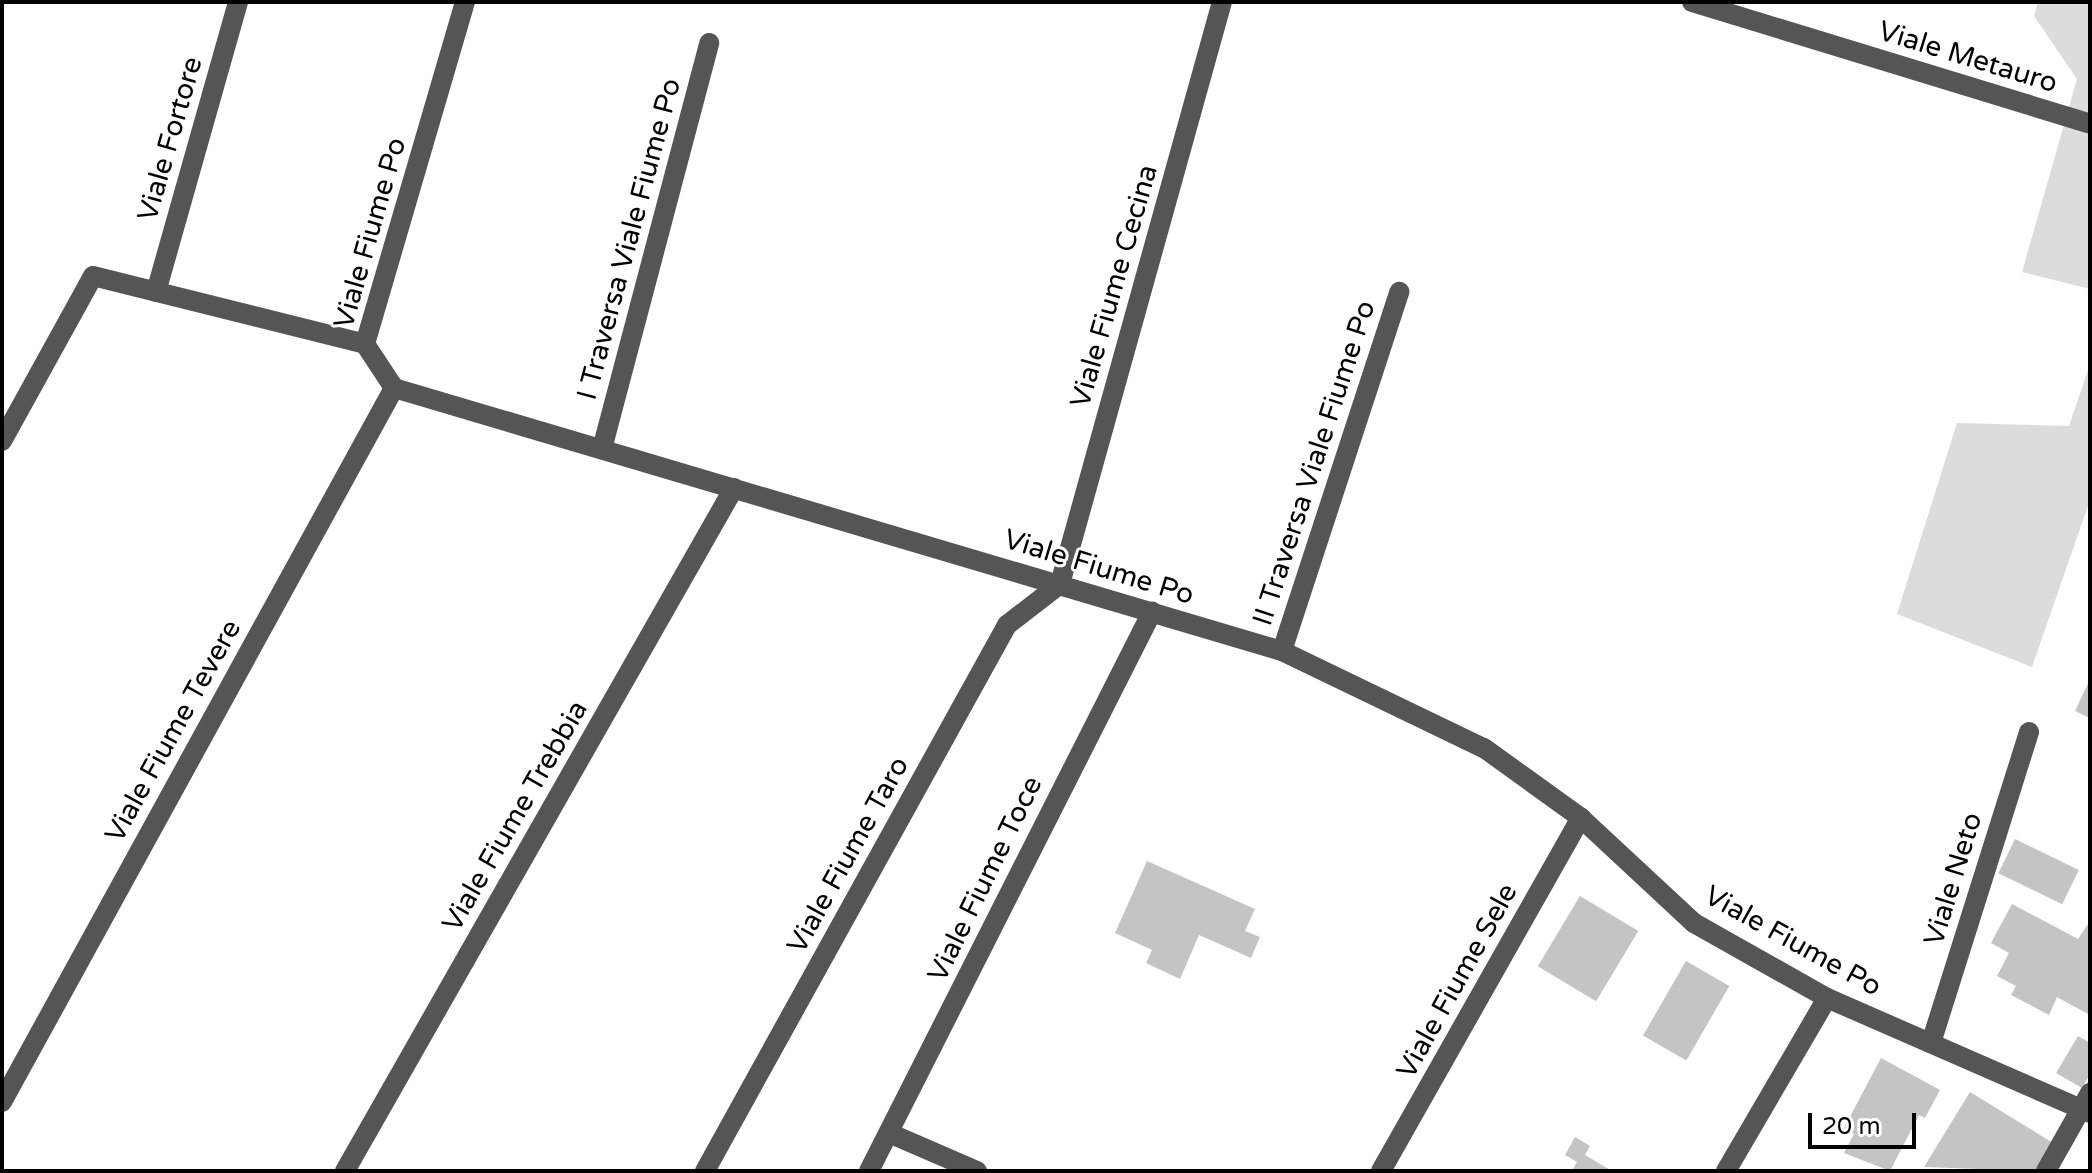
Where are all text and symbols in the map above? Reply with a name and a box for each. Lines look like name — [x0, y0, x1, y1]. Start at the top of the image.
street label: Viale Metauro — [1875, 14, 2061, 100]
street label: Viale Fortore — [131, 53, 209, 225]
street label: I Traversa Viale Fiume Po — [570, 75, 688, 403]
street label: Viale Fiume Po — [327, 134, 413, 332]
street label: Viale Fiume Cecina — [1063, 161, 1165, 411]
street label: II Traversa Viale Fiume Po — [1246, 296, 1382, 630]
street label: Viale Fiume Po — [1000, 522, 1198, 612]
street label: Viale Fiume Tevere — [98, 614, 248, 848]
street label: Viale Fiume Trebbia — [435, 695, 595, 937]
street label: Viale Fiume Taro — [780, 751, 916, 959]
street label: Viale Fiume Toce — [921, 771, 1049, 987]
street label: Viale Neto — [1917, 808, 1989, 950]
street label: Viale Fiume Sele — [1390, 878, 1524, 1084]
street label: Viale Fiume Po — [1699, 879, 1887, 1003]
scale bar — [1812, 1097, 1920, 1147]
text: 20 m — [1822, 1112, 1880, 1141]

